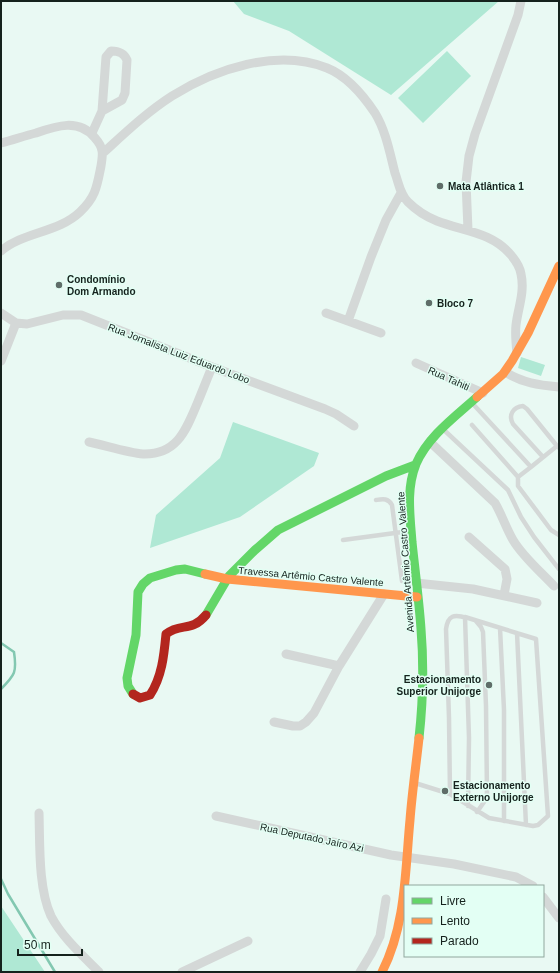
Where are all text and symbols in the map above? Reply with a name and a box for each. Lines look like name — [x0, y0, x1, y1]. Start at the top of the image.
marker: Mata Atlântica 1 — [435, 181, 445, 191]
place label: Mata Atlântica 1 — [448, 181, 524, 192]
place label: Condomínio Dom Armando — [67, 274, 136, 297]
marker: Condomínio Dom Armando — [54, 280, 64, 290]
marker: Bloco 7 — [424, 298, 434, 308]
place label: Bloco 7 — [437, 298, 474, 309]
street label: Rua Jornalista Luiz Eduardo Lobo — [107, 321, 252, 386]
street label: Rua Tahiti — [426, 364, 471, 392]
street label: Avenida Artêmio Castro Valente — [395, 491, 416, 633]
street label: Travessa Artêmio Castro Valente — [238, 565, 384, 588]
place label: Estacionamento Superior Unijorge — [397, 674, 481, 697]
marker: Estacionamento Superior Unijorge — [484, 680, 494, 690]
place label: Estacionamento Externo Unijorge — [453, 780, 534, 803]
marker: Estacionamento Externo Unijorge — [440, 786, 450, 796]
street label: Rua Deputado Jaíro Azi — [259, 821, 365, 854]
legend — [404, 885, 544, 957]
text: Livre — [440, 894, 466, 908]
text: Lento — [440, 914, 470, 928]
scale bar — [18, 931, 82, 957]
text: Parado — [440, 934, 479, 948]
text: 50 m — [24, 938, 51, 952]

